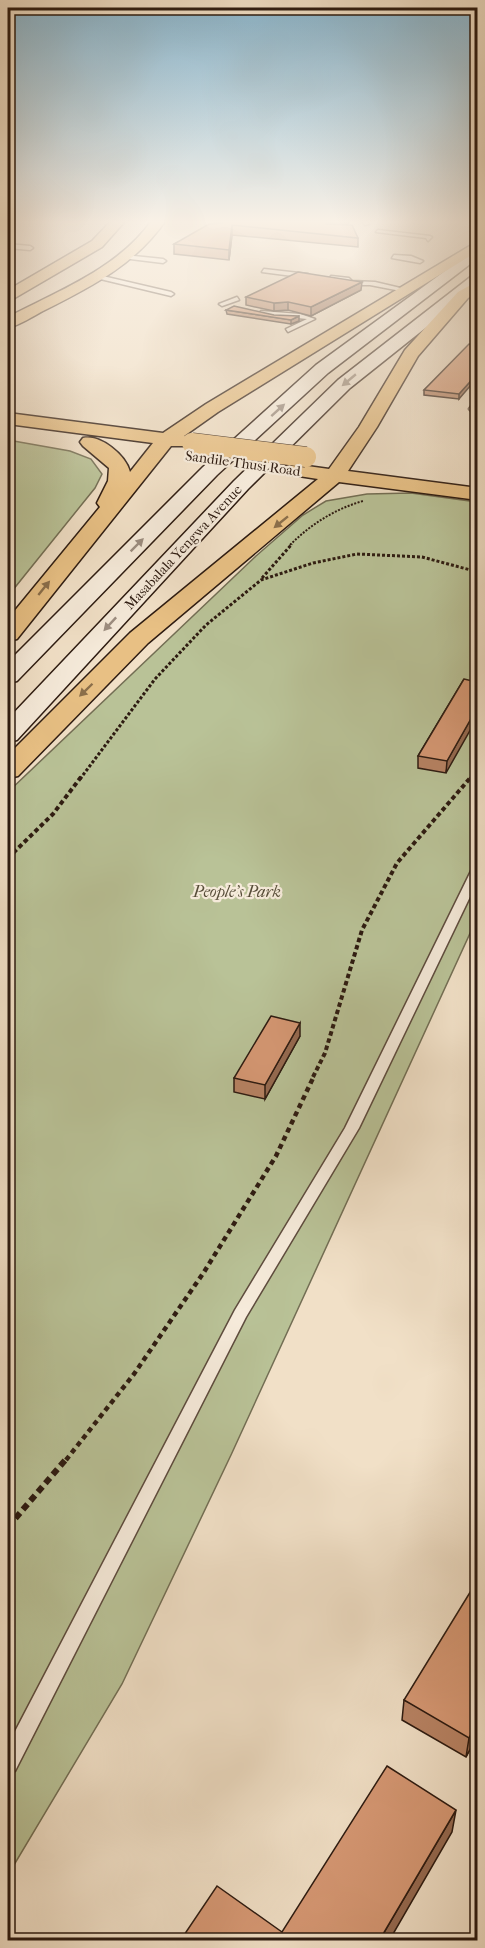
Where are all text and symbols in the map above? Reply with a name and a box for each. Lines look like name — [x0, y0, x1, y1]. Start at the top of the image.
one-way arrow — [341, 373, 357, 386]
one-way arrow — [270, 403, 285, 417]
street label: Sandile Thusi Road — [184, 447, 302, 480]
street label: Masabalala Yengwa Avenue — [121, 481, 246, 613]
one-way arrow — [273, 515, 289, 528]
one-way arrow — [130, 538, 144, 552]
one-way arrow — [37, 580, 50, 596]
one-way arrow — [103, 617, 117, 632]
one-way arrow — [79, 683, 94, 697]
park label: People's Park — [192, 882, 281, 901]

